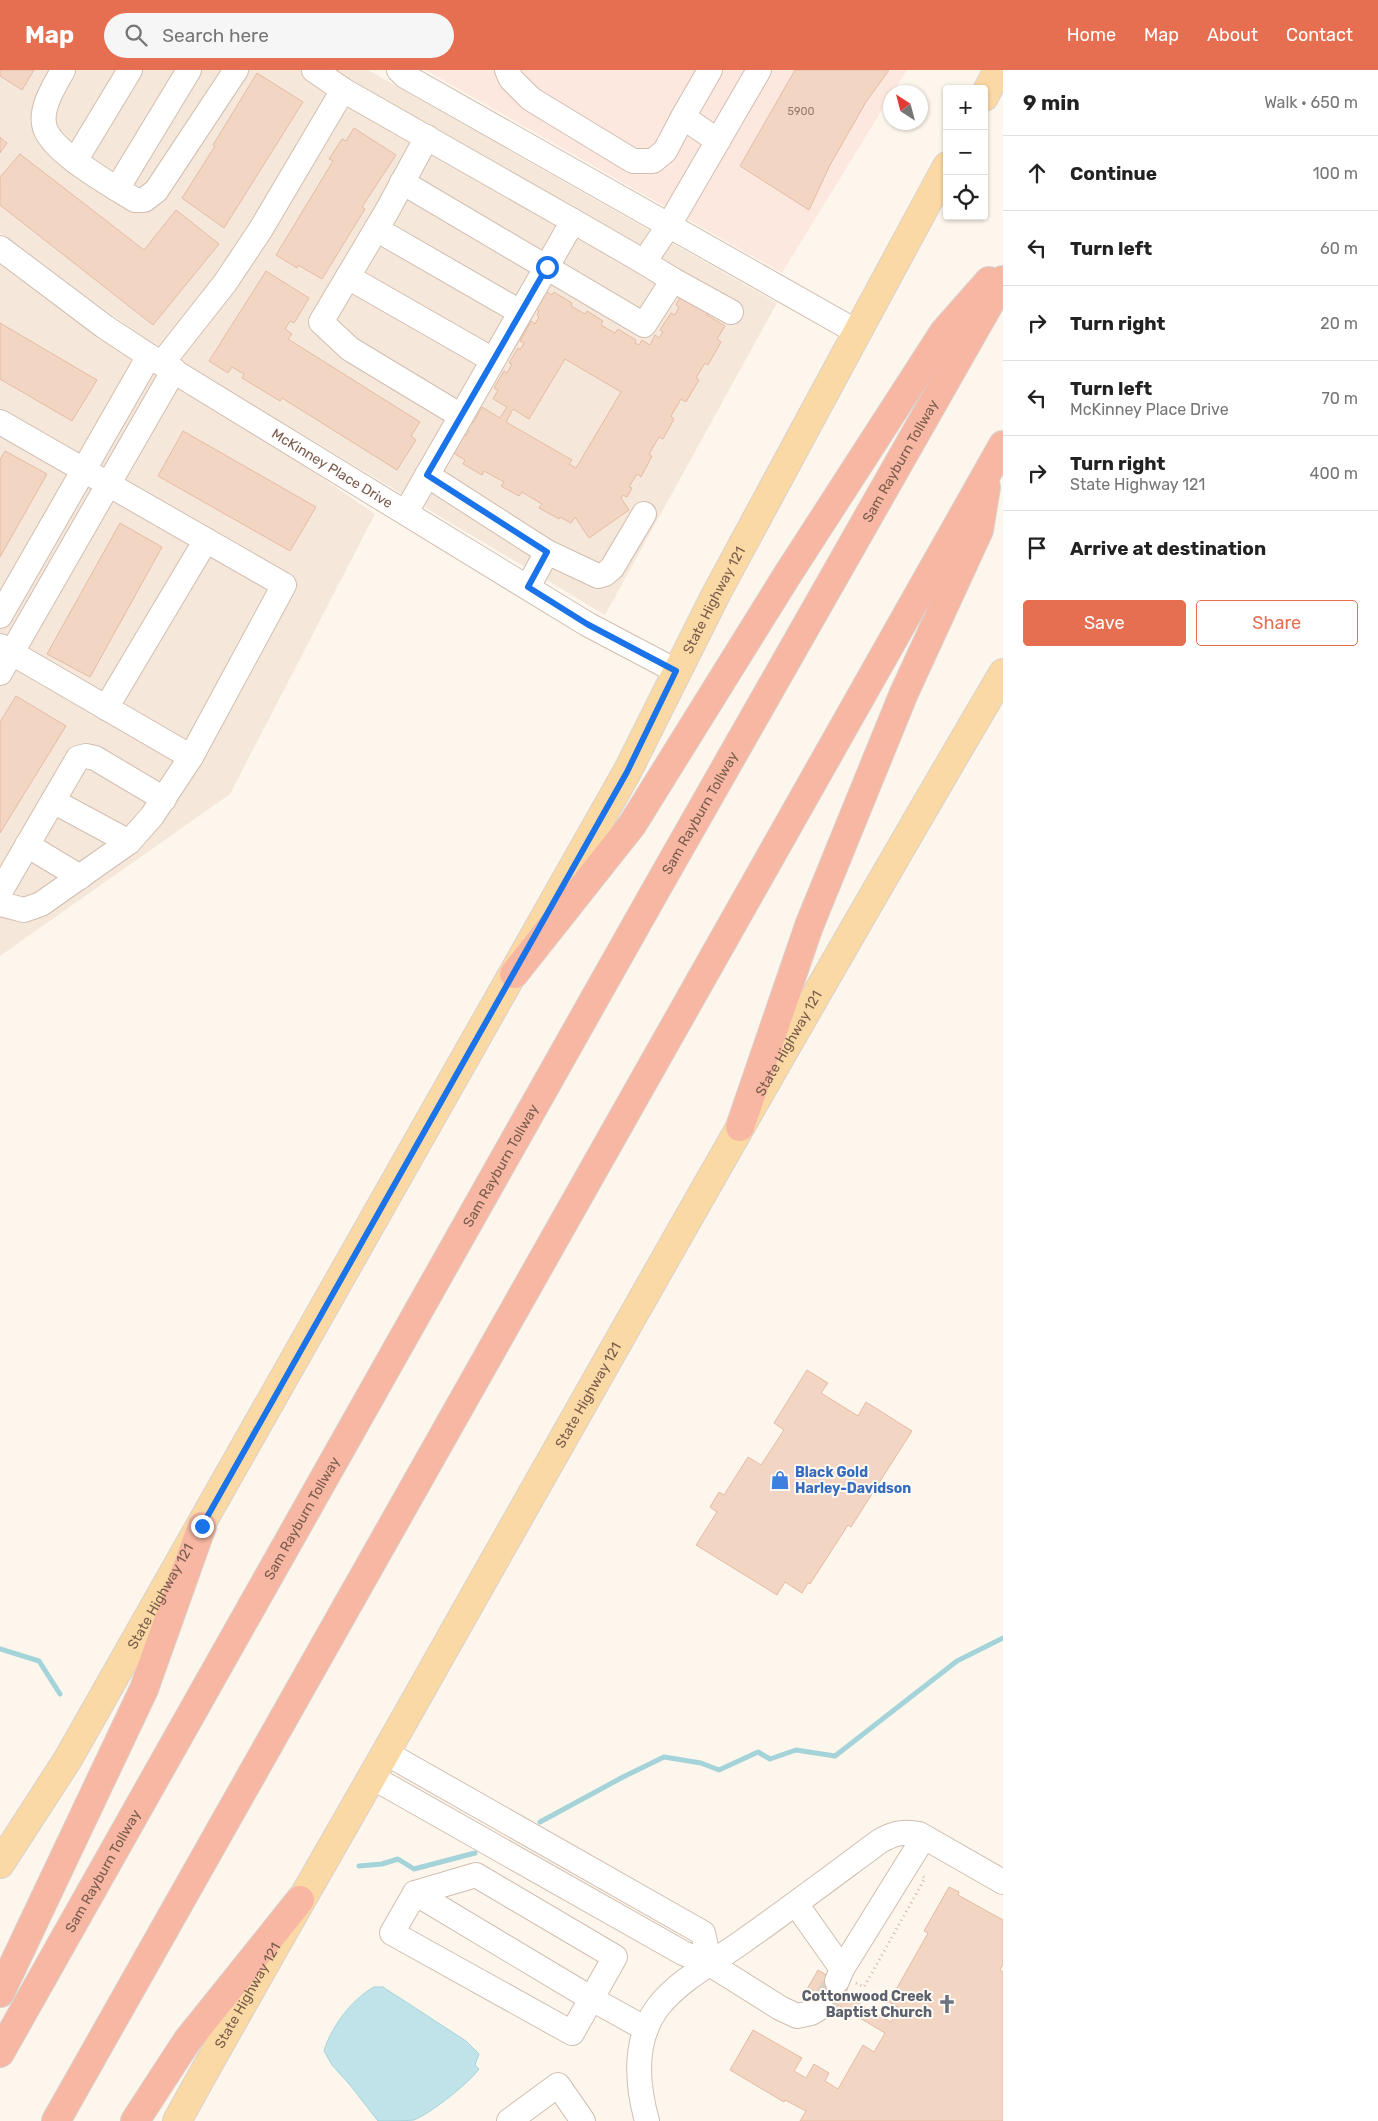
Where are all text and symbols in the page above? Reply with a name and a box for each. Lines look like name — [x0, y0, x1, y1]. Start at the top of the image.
search box — [104, 13, 454, 58]
text: Map — [25, 21, 74, 49]
icon: search — [122, 21, 150, 49]
text: Search here — [162, 24, 269, 47]
text: Home — [1067, 24, 1116, 46]
text: Map — [1144, 24, 1179, 46]
text: About — [1207, 24, 1258, 46]
text: Contact — [1286, 24, 1353, 46]
north arrow — [883, 85, 928, 130]
map controls — [943, 85, 988, 220]
button: + — [943, 85, 988, 130]
text: 9 min — [1023, 90, 1080, 115]
text: Walk · 650 m — [1264, 93, 1358, 112]
house number: 5900 — [787, 105, 815, 118]
button: − — [943, 130, 988, 175]
icon: ahead — [1023, 159, 1051, 187]
text: Continue — [1070, 162, 1157, 185]
text: 100 m — [1313, 164, 1358, 183]
button: locate — [943, 175, 988, 220]
icon: left — [1023, 234, 1051, 262]
text: Turn left — [1070, 237, 1152, 260]
text: 60 m — [1320, 239, 1358, 258]
route start — [536, 256, 559, 279]
icon: right — [1023, 309, 1051, 337]
text: Turn right — [1070, 312, 1165, 335]
text: 20 m — [1320, 314, 1358, 333]
text: Turn left — [1070, 377, 1152, 400]
icon: left — [1023, 384, 1051, 412]
text: 70 m — [1321, 389, 1358, 408]
street label: Sam Rayburn Tollway — [858, 396, 942, 525]
text: McKinney Place Drive — [1070, 400, 1229, 419]
street label: McKinney Place Drive — [269, 425, 396, 512]
text: Turn right — [1070, 452, 1165, 475]
icon: right — [1023, 459, 1051, 487]
text: 400 m — [1310, 464, 1358, 483]
text: State Highway 121 — [1070, 475, 1205, 494]
icon: arrive — [1023, 534, 1051, 562]
text: Arrive at destination — [1070, 537, 1266, 560]
street label: State Highway 121 — [679, 544, 749, 657]
button: Save — [1023, 600, 1186, 646]
button: Share — [1196, 600, 1358, 646]
street label: Sam Rayburn Tollway — [658, 748, 742, 877]
street label: State Highway 121 — [751, 988, 825, 1099]
street label: Sam Rayburn Tollway — [459, 1101, 542, 1230]
street label: State Highway 121 — [551, 1339, 624, 1451]
street label: Sam Rayburn Tollway — [260, 1453, 343, 1583]
place label: Black Gold Harley-Davidson — [795, 1464, 911, 1497]
shop icon: Black Gold Harley-Davidson — [769, 1469, 791, 1491]
route end — [191, 1515, 214, 1538]
street label: State Highway 121 — [124, 1541, 197, 1652]
street label: Sam Rayburn Tollway — [61, 1806, 144, 1935]
street label: State Highway 121 — [211, 1940, 284, 2051]
place label: Cottonwood Creek Baptist Church — [802, 1988, 933, 2021]
church icon: Cottonwood Creek Baptist Church — [936, 1993, 958, 2015]

